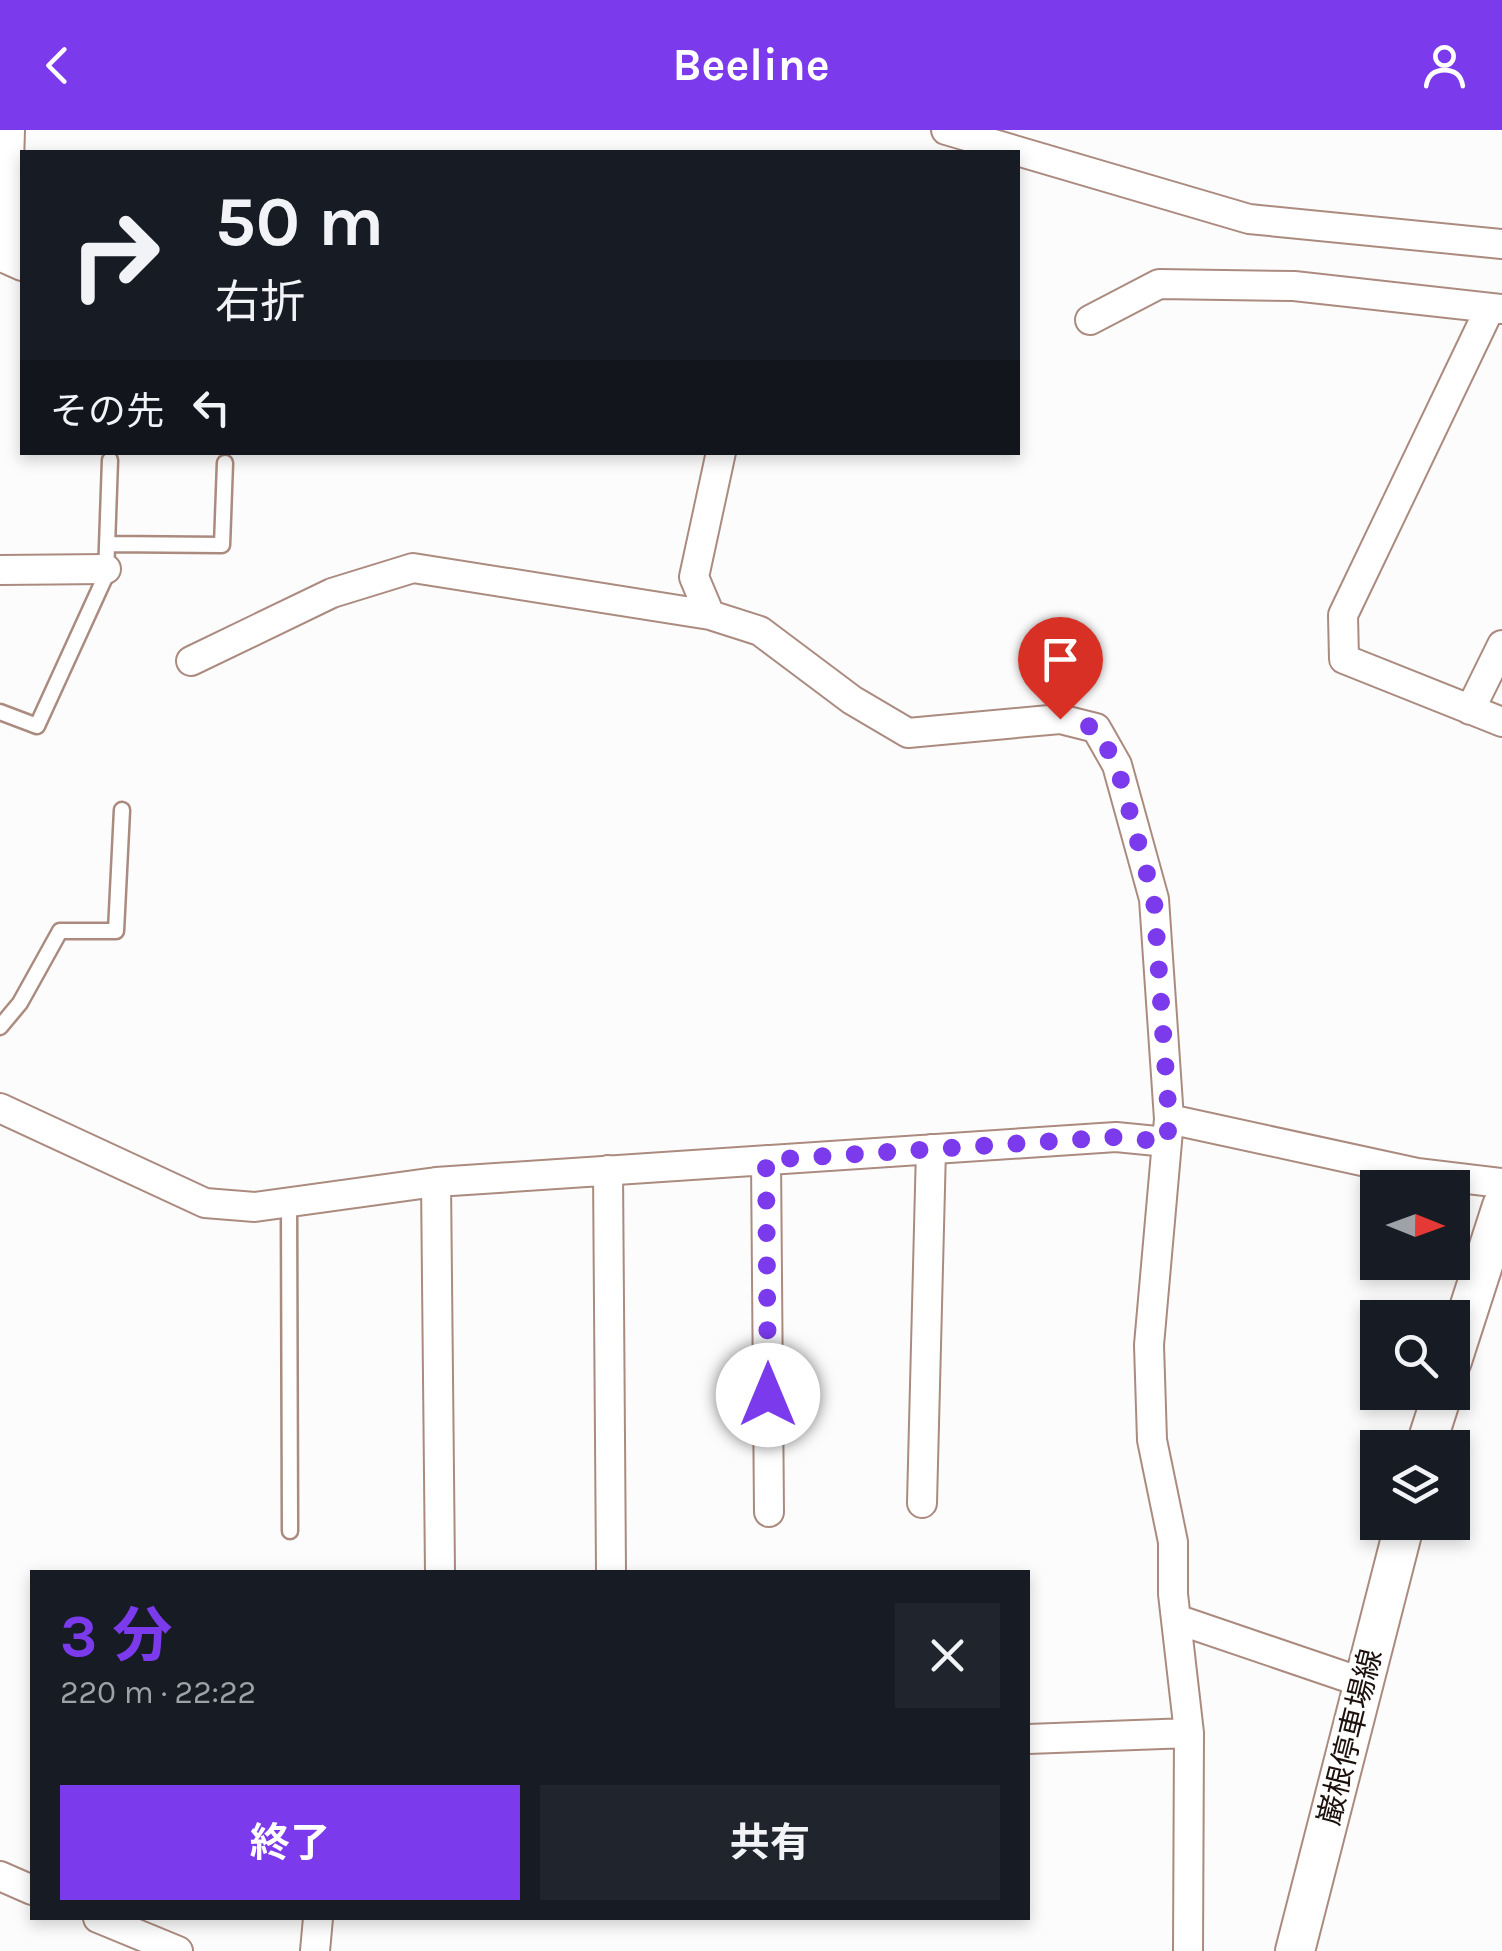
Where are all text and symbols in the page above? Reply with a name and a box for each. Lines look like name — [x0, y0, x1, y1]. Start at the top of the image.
icon: back — [30, 38, 85, 93]
icon: person — [1417, 38, 1472, 93]
text: Beeline — [672, 39, 830, 91]
text: 50 m — [215, 181, 384, 263]
icon: right — [50, 190, 180, 320]
text: 右折 — [215, 276, 305, 328]
icon: left — [184, 380, 239, 435]
text: その先 — [50, 389, 164, 434]
pin — [1018, 617, 1103, 720]
icon: arrive — [1033, 632, 1088, 687]
north arrow — [1360, 1170, 1470, 1280]
map controls — [1360, 1170, 1470, 1540]
button: search — [1360, 1300, 1470, 1410]
position arrow — [716, 1343, 820, 1447]
button: layers — [1360, 1430, 1470, 1540]
text: 3 分 — [60, 1601, 173, 1671]
button: close — [895, 1603, 1000, 1708]
street label: 巌根停車場線 — [1311, 1645, 1389, 1829]
text: 220 m · 22:22 — [60, 1674, 256, 1711]
button: 終了 — [60, 1785, 520, 1900]
button: 共有 — [540, 1785, 1000, 1900]

